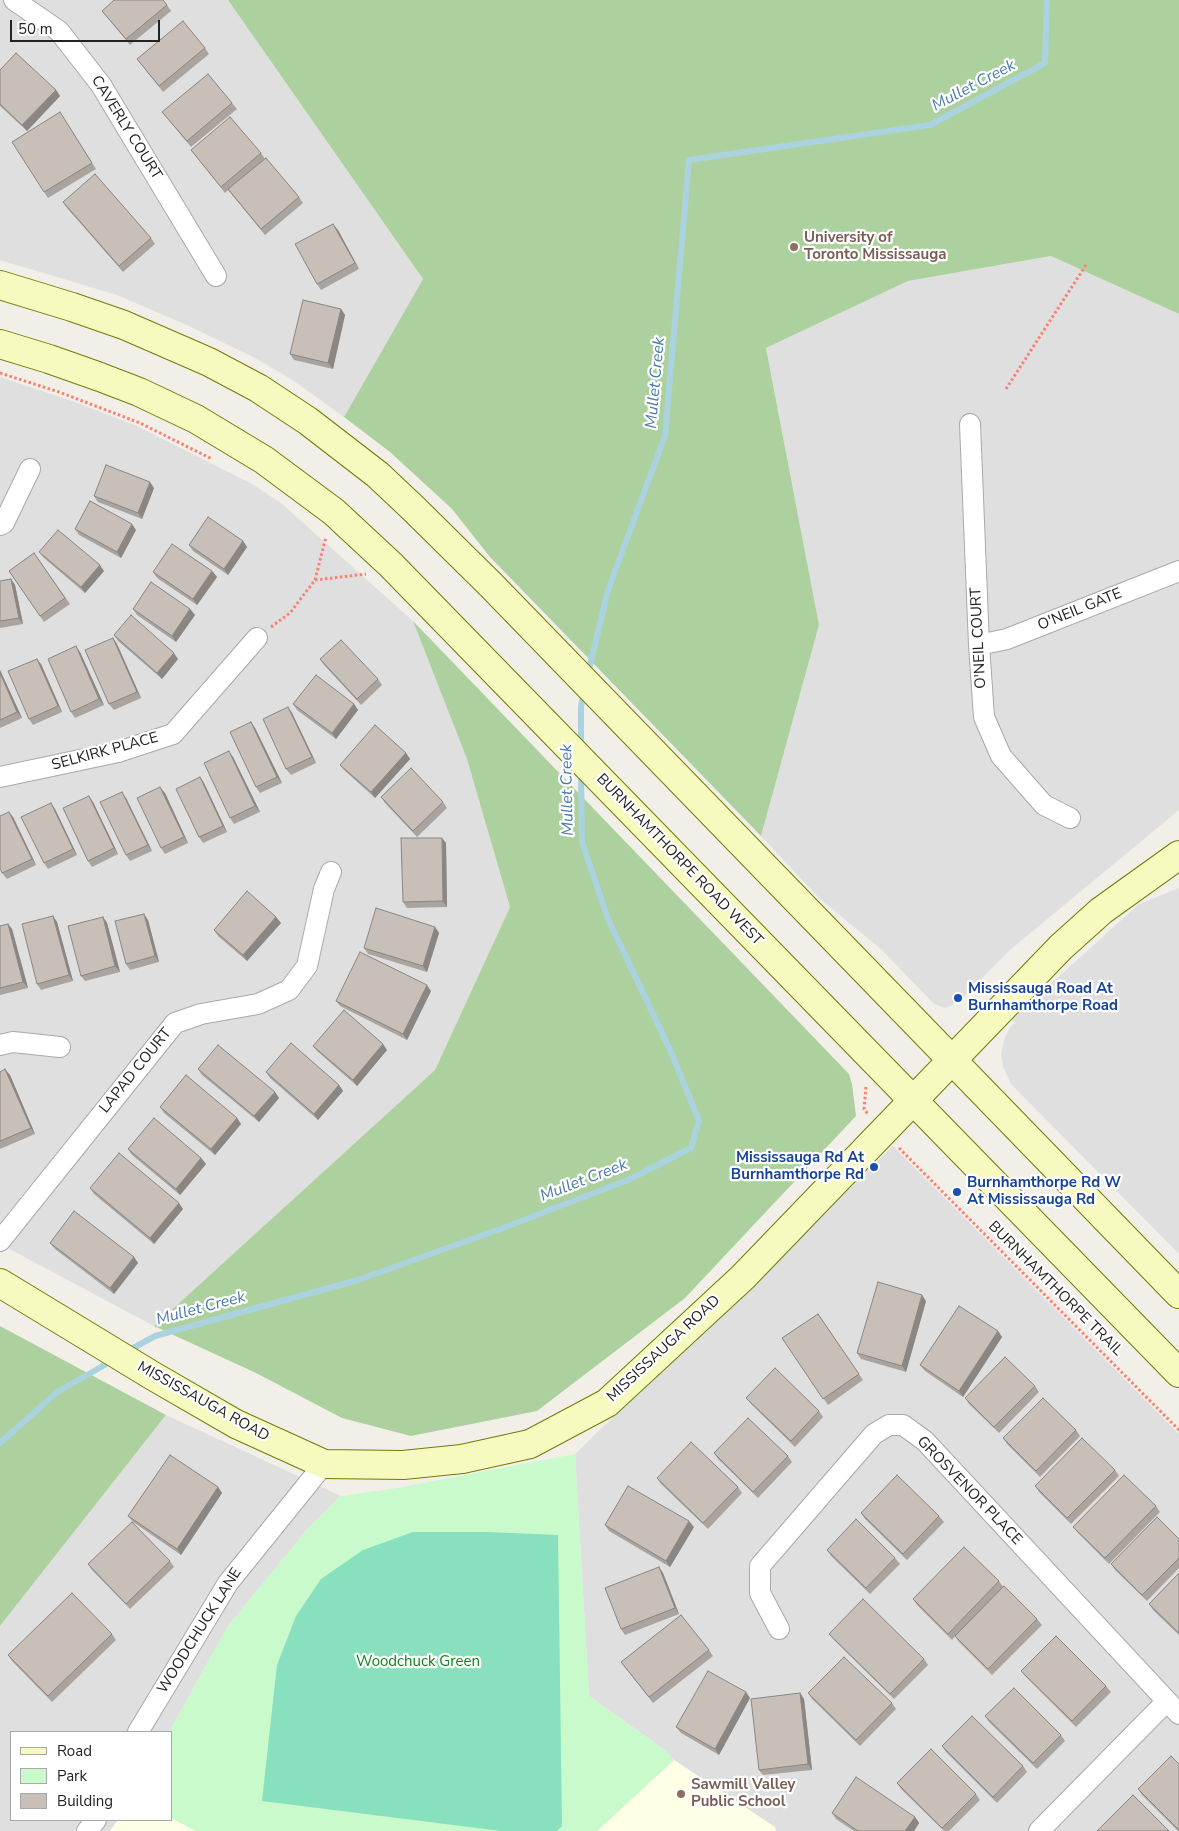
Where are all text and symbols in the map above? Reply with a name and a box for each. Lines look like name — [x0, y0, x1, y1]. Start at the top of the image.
scale bar — [12, 10, 162, 42]
text: 50 m — [18, 19, 53, 39]
water label: Mullet Creek — [929, 56, 1019, 116]
street label: CAVERLY COURT — [87, 73, 165, 183]
place label: University of Toronto Mississauga — [804, 229, 946, 264]
marker: University of Toronto Mississauga — [788, 241, 800, 253]
water label: Mullet Creek — [642, 336, 670, 430]
street label: O'NEIL GATE — [1035, 585, 1125, 635]
street label: O'NEIL COURT — [967, 587, 991, 689]
street label: SELKIRK PLACE — [50, 729, 160, 775]
water label: Mullet Creek — [558, 744, 578, 836]
street label: BURNHAMTHORPE ROAD WEST — [592, 770, 766, 950]
place label: Mississauga Road At Burnhamthorpe Road — [968, 980, 1118, 1015]
marker: Mississauga Road At Burnhamthorpe Road — [952, 992, 964, 1004]
street label: LAPAD COURT — [96, 1025, 176, 1117]
place label: Mississauga Rd At Burnhamthorpe Rd — [731, 1149, 864, 1184]
water label: Mullet Creek — [538, 1156, 630, 1206]
marker: Mississauga Rd At Burnhamthorpe Rd — [868, 1161, 880, 1173]
place label: Burnhamthorpe Rd W At Mississauga Rd — [967, 1174, 1121, 1209]
marker: Burnhamthorpe Rd W At Mississauga Rd — [951, 1186, 963, 1198]
street label: BURNHAMTHORPE TRAIL — [984, 1218, 1126, 1360]
water label: Mullet Creek — [154, 1288, 248, 1330]
street label: MISSISSAUGA ROAD — [604, 1292, 724, 1406]
street label: MISSISSAUGA ROAD — [134, 1358, 272, 1446]
street label: GROSVENOR PLACE — [913, 1433, 1025, 1549]
street label: WOODCHUCK LANE — [154, 1565, 246, 1697]
park label: Woodchuck Green — [356, 1653, 480, 1671]
legend — [10, 1731, 172, 1821]
text: Road — [57, 1741, 92, 1761]
text: Park — [57, 1766, 87, 1786]
place label: Sawmill Valley Public School — [691, 1776, 795, 1811]
marker: Sawmill Valley Public School — [675, 1788, 687, 1800]
text: Building — [57, 1791, 113, 1811]

